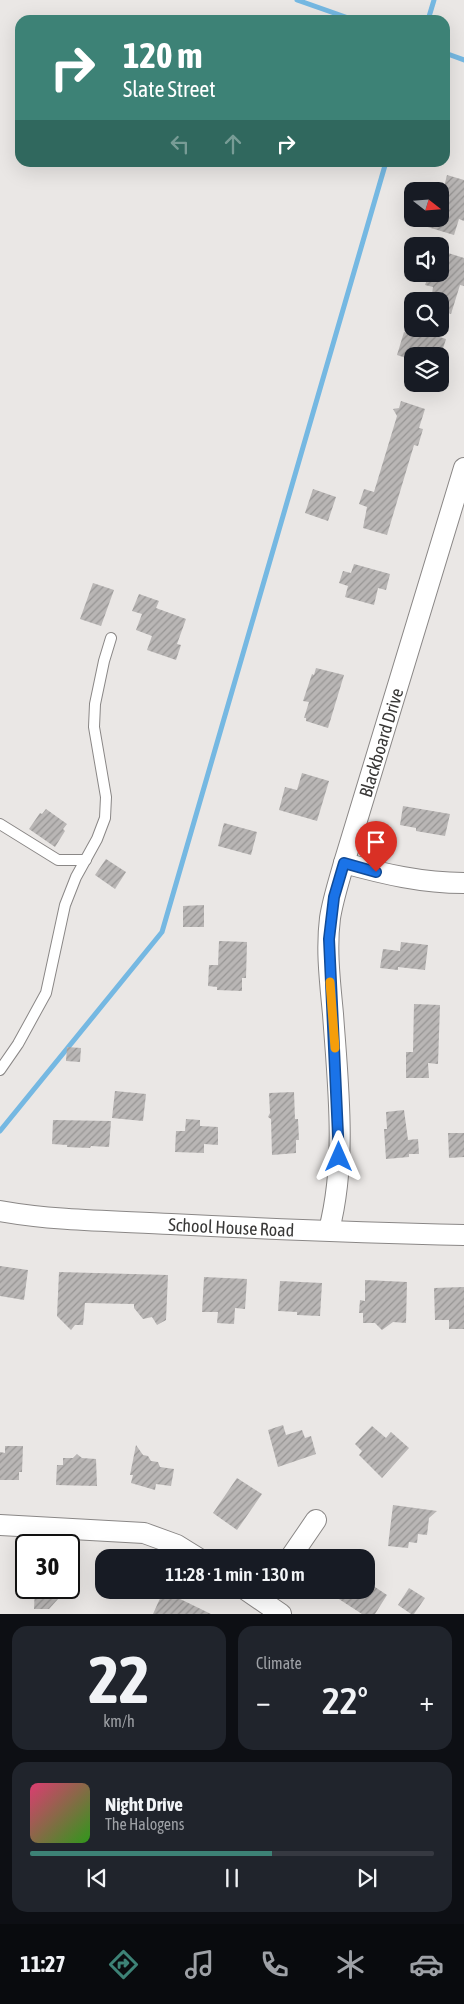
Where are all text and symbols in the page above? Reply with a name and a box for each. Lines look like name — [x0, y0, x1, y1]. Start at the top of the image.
icon: right — [40, 35, 105, 100]
text: 120 m — [123, 35, 202, 75]
text: Slate Street — [123, 76, 216, 102]
icon: left — [166, 130, 194, 158]
icon: ahead — [219, 130, 247, 158]
icon: right — [272, 130, 300, 158]
north arrow — [404, 182, 449, 228]
map controls — [404, 182, 449, 392]
button: sound — [404, 237, 449, 282]
button: search — [404, 292, 449, 337]
button: layers — [404, 347, 449, 392]
street label: Blackboard Drive — [354, 685, 407, 800]
pin — [355, 821, 397, 872]
icon: arrive — [362, 828, 390, 856]
position arrow — [312, 1130, 364, 1182]
street label: School House Road — [168, 1213, 295, 1240]
speed limit sign: 30 — [15, 1534, 80, 1599]
text: 11:28 · 1 min · 130 m — [165, 1563, 305, 1585]
text: 22 — [88, 1642, 150, 1717]
text: Climate — [256, 1654, 302, 1672]
text: 22° — [322, 1679, 368, 1722]
text: − — [256, 1685, 271, 1717]
text: + — [419, 1685, 434, 1717]
text: km/h — [103, 1712, 135, 1730]
text: Night Drive — [105, 1793, 183, 1815]
text: The Halogens — [105, 1815, 185, 1833]
icon: previous — [83, 1864, 111, 1892]
icon: pause — [218, 1864, 246, 1892]
icon: next — [353, 1864, 381, 1892]
icon: directions — [106, 1947, 141, 1982]
icon: music — [182, 1947, 217, 1982]
icon: phone — [257, 1947, 292, 1982]
icon: climate — [333, 1947, 368, 1982]
icon: car — [409, 1947, 444, 1982]
text: 11:27 — [20, 1951, 66, 1977]

